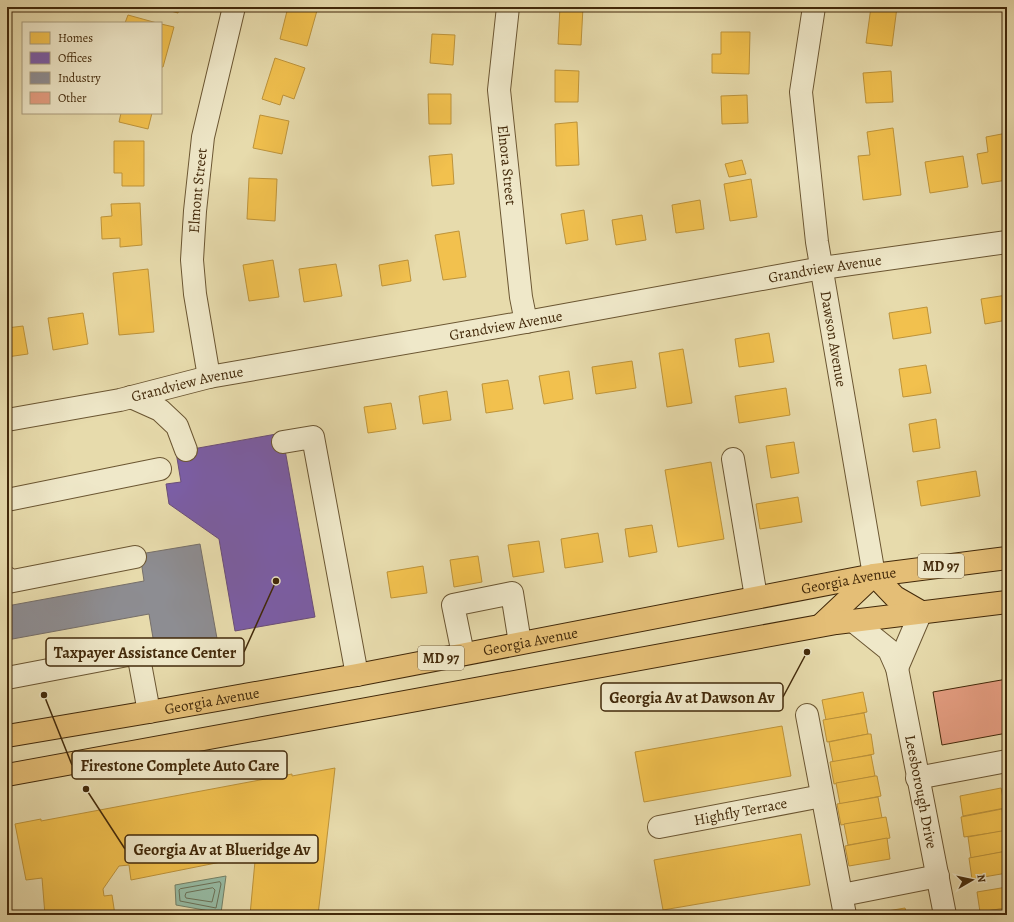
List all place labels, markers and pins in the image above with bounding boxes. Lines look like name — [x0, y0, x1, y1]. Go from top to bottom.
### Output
callout: Taxpayer Assistance Center — [46, 638, 244, 666]
callout: Georgia Av at Dawson Av — [601, 683, 783, 711]
callout: Firestone Complete Auto Care — [72, 751, 287, 779]
callout: Georgia Av at Blueridge Av — [125, 835, 318, 863]

